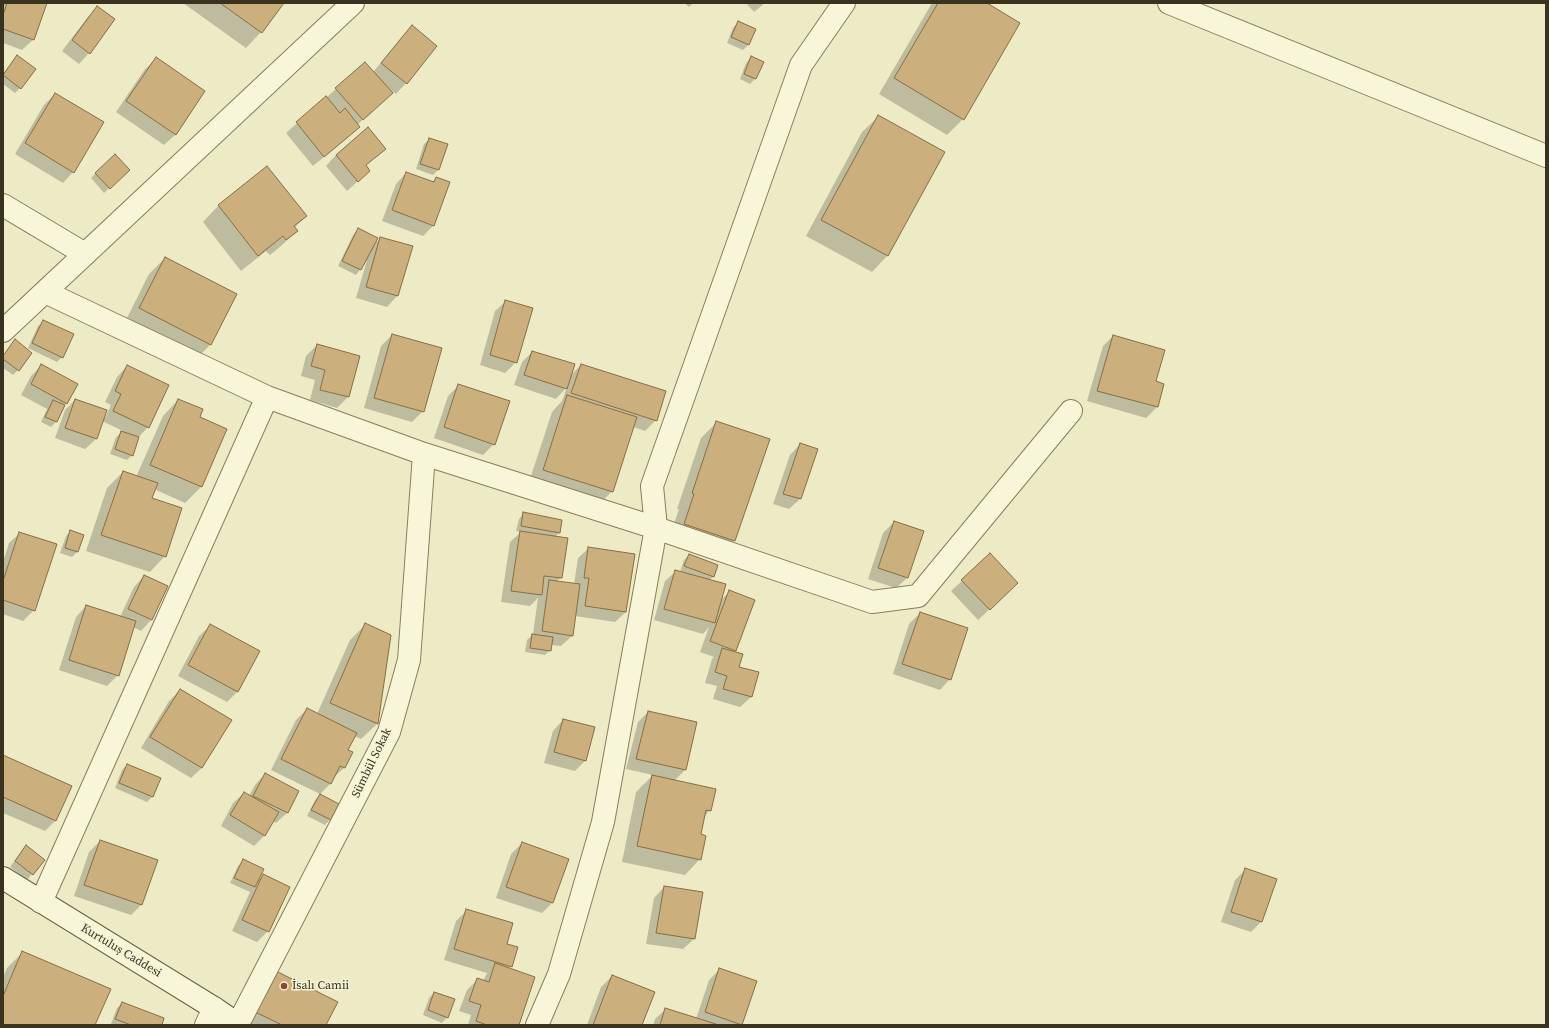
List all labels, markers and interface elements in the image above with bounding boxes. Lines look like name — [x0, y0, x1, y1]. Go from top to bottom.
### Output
street label: Sümbül Sokak — [349, 726, 395, 800]
street label: Kurtuluş Caddesi — [78, 921, 164, 981]
place label: İsalı Camii — [292, 979, 349, 993]
marker: İsalı Camii — [279, 981, 289, 991]

